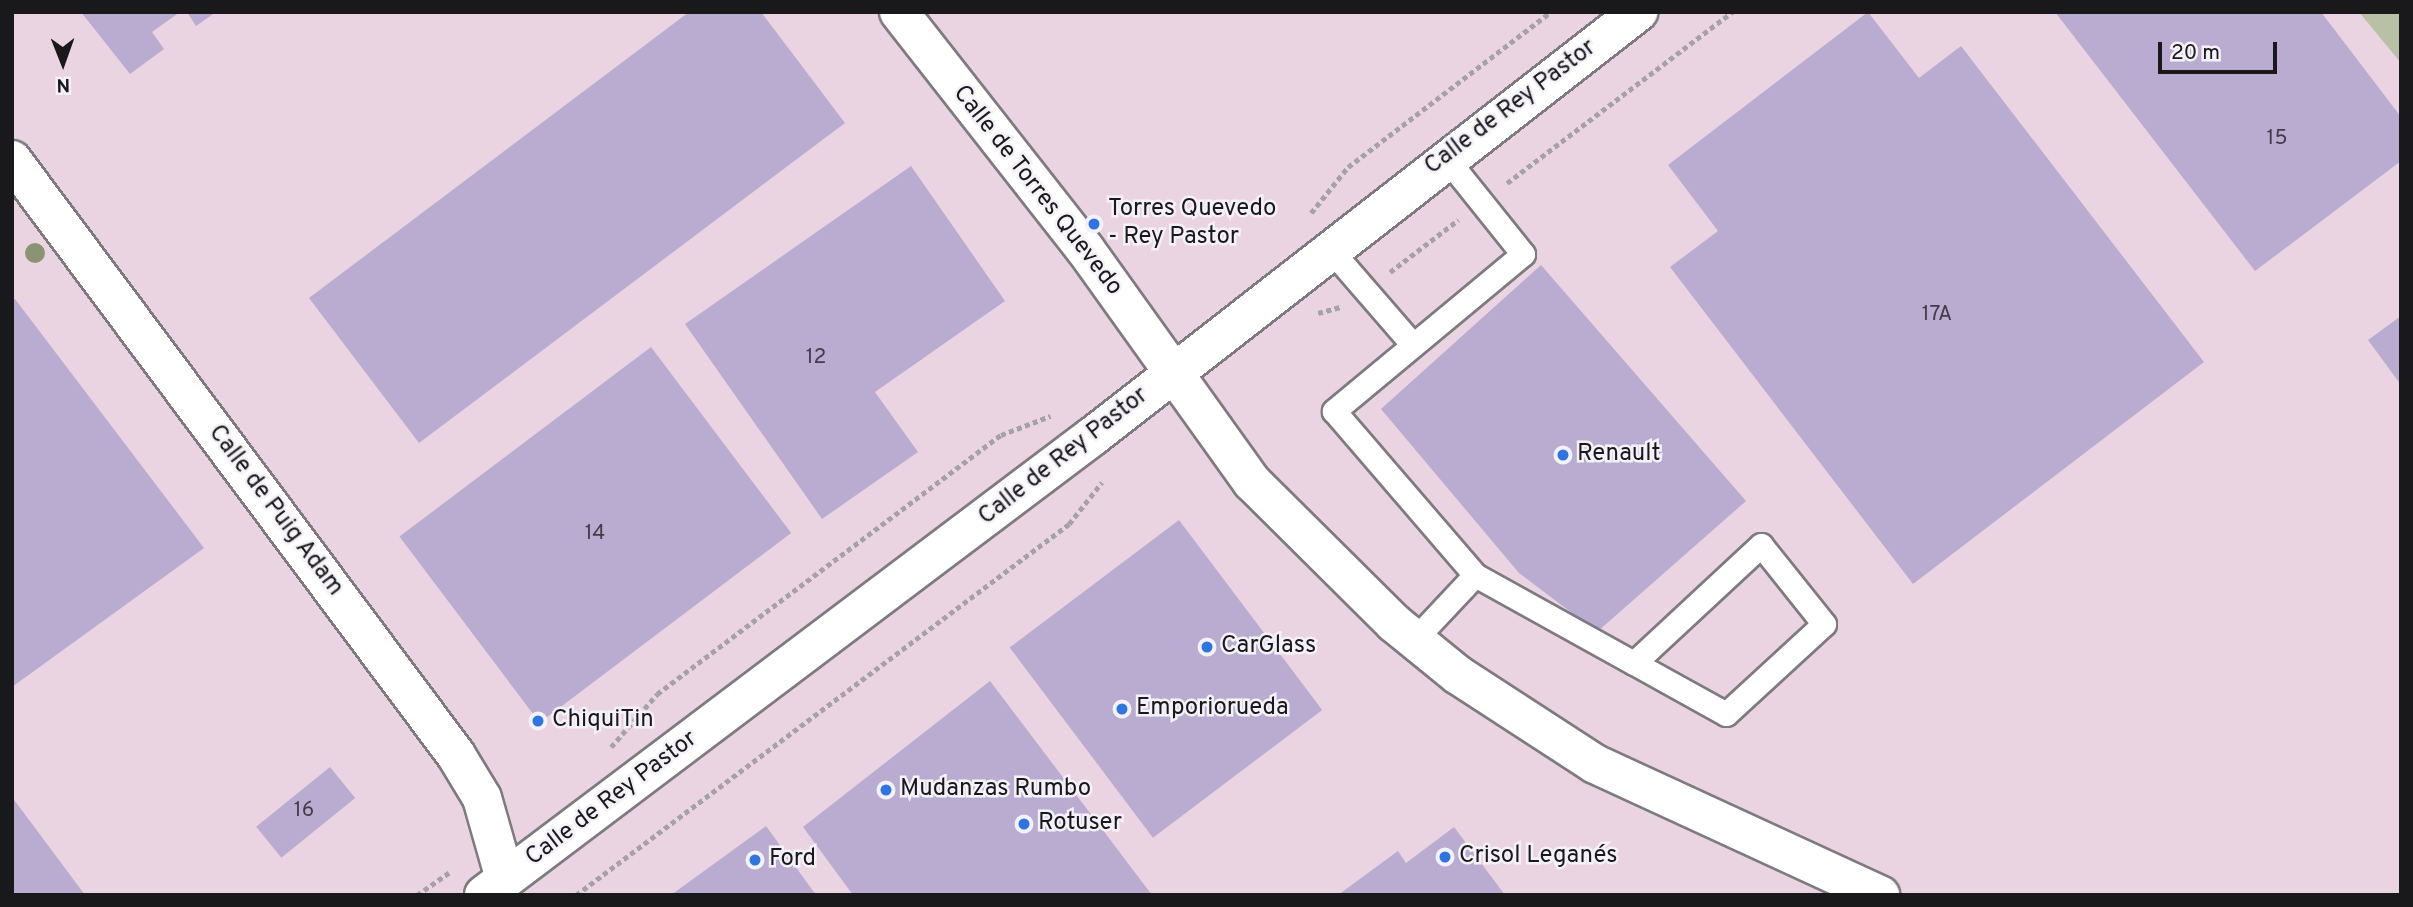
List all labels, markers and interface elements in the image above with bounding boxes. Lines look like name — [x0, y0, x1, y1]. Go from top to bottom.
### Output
north arrow — [28, 28, 98, 98]
scale bar — [2161, 28, 2280, 72]
street label: Calle de Rey Pastor — [1420, 34, 1602, 182]
text: 20 m — [2171, 40, 2220, 67]
text: N — [56, 72, 70, 96]
street label: Calle de Torres Quevedo — [946, 80, 1128, 302]
house number: 15 — [2267, 126, 2287, 152]
place label: Torres Quevedo - Rey Pastor — [1108, 196, 1276, 252]
marker: Torres Quevedo - Rey Pastor — [1086, 216, 1102, 232]
house number: 17A — [1922, 302, 1952, 328]
house number: 12 — [806, 345, 826, 371]
street label: Calle de Rey Pastor — [974, 382, 1154, 532]
street label: Calle de Puig Adam — [201, 419, 349, 603]
place label: Renault — [1577, 441, 1661, 469]
marker: Renault — [1555, 447, 1571, 463]
house number: 14 — [585, 521, 605, 547]
place label: CarGlass — [1221, 633, 1316, 661]
marker: CarGlass — [1199, 639, 1215, 655]
place label: Emporiorueda — [1136, 695, 1289, 723]
marker: Emporiorueda — [1114, 701, 1130, 717]
place label: ChiquiTin — [552, 707, 654, 735]
marker: ChiquiTin — [530, 713, 546, 729]
street label: Calle de Rey Pastor — [521, 725, 703, 873]
place label: Mudanzas Rumbo — [900, 776, 1091, 804]
marker: Mudanzas Rumbo — [878, 782, 894, 798]
house number: 16 — [294, 798, 314, 824]
place label: Rotuser — [1038, 810, 1122, 838]
marker: Rotuser — [1016, 816, 1032, 832]
place label: Crisol Leganés — [1459, 843, 1618, 871]
place label: Ford — [769, 846, 816, 874]
marker: Crisol Leganés — [1437, 849, 1453, 865]
marker: Ford — [747, 852, 763, 868]

